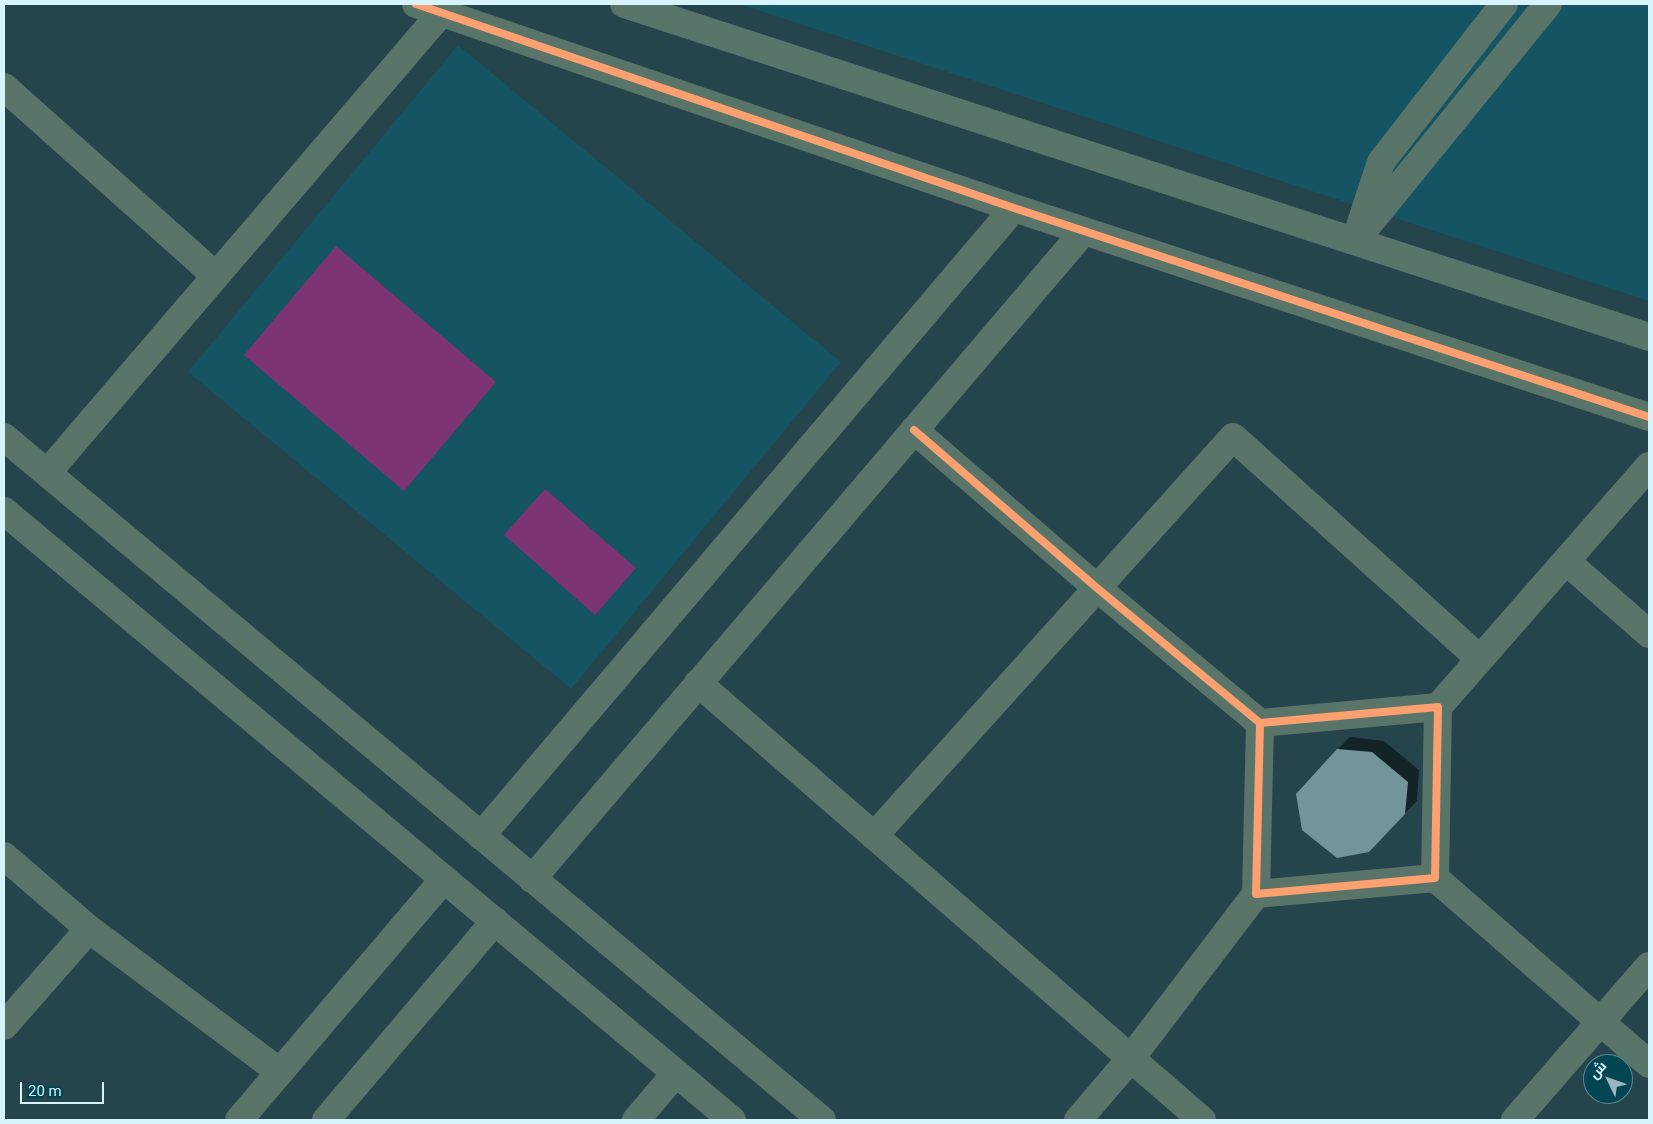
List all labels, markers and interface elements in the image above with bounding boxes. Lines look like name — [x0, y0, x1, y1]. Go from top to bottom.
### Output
north arrow — [1583, 1054, 1633, 1104]
text: ش — [1586, 1058, 1610, 1082]
scale bar — [22, 1072, 106, 1104]
text: 20 m — [28, 1082, 62, 1100]

